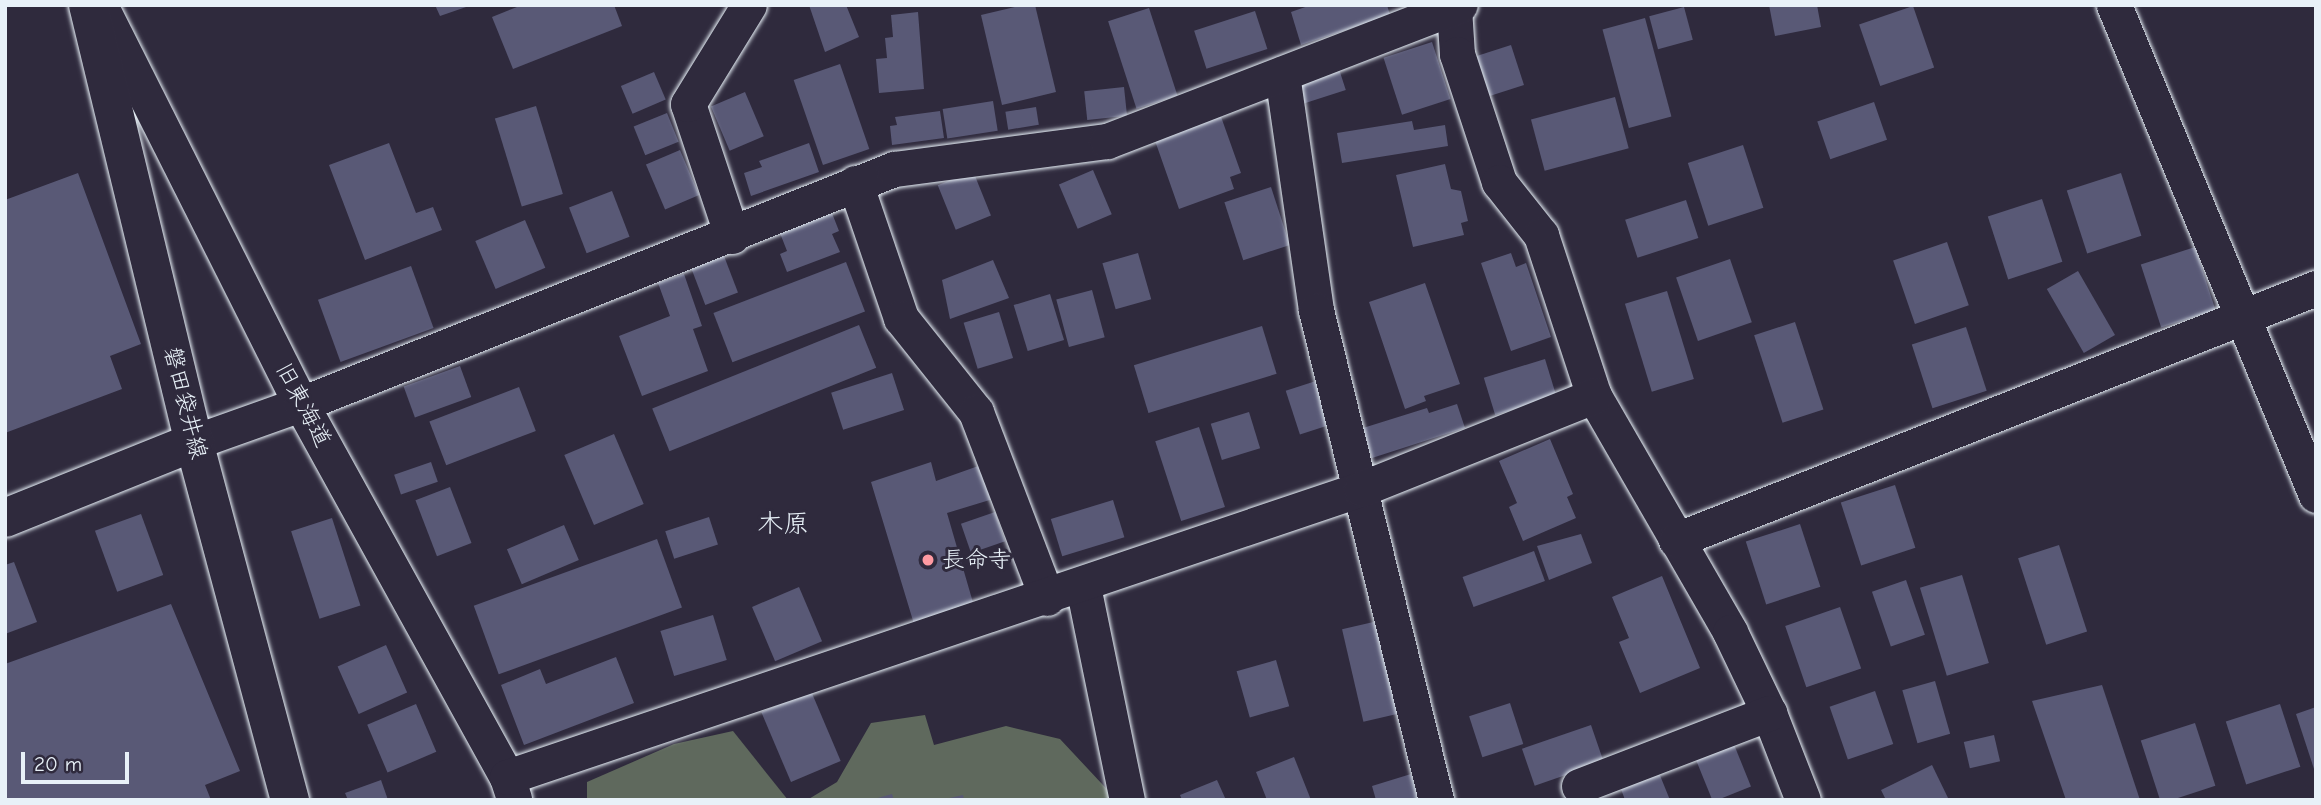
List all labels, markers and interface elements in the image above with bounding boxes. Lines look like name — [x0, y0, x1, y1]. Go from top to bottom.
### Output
street label: 磐田袋井線 — [158, 344, 212, 462]
street label: 旧東海道 — [269, 358, 337, 452]
district label: 木原 — [757, 509, 809, 541]
place label: 長命寺 — [942, 546, 1011, 574]
marker: 長命寺 — [920, 552, 936, 568]
scale bar — [24, 738, 133, 782]
text: 20 m — [34, 752, 82, 776]

